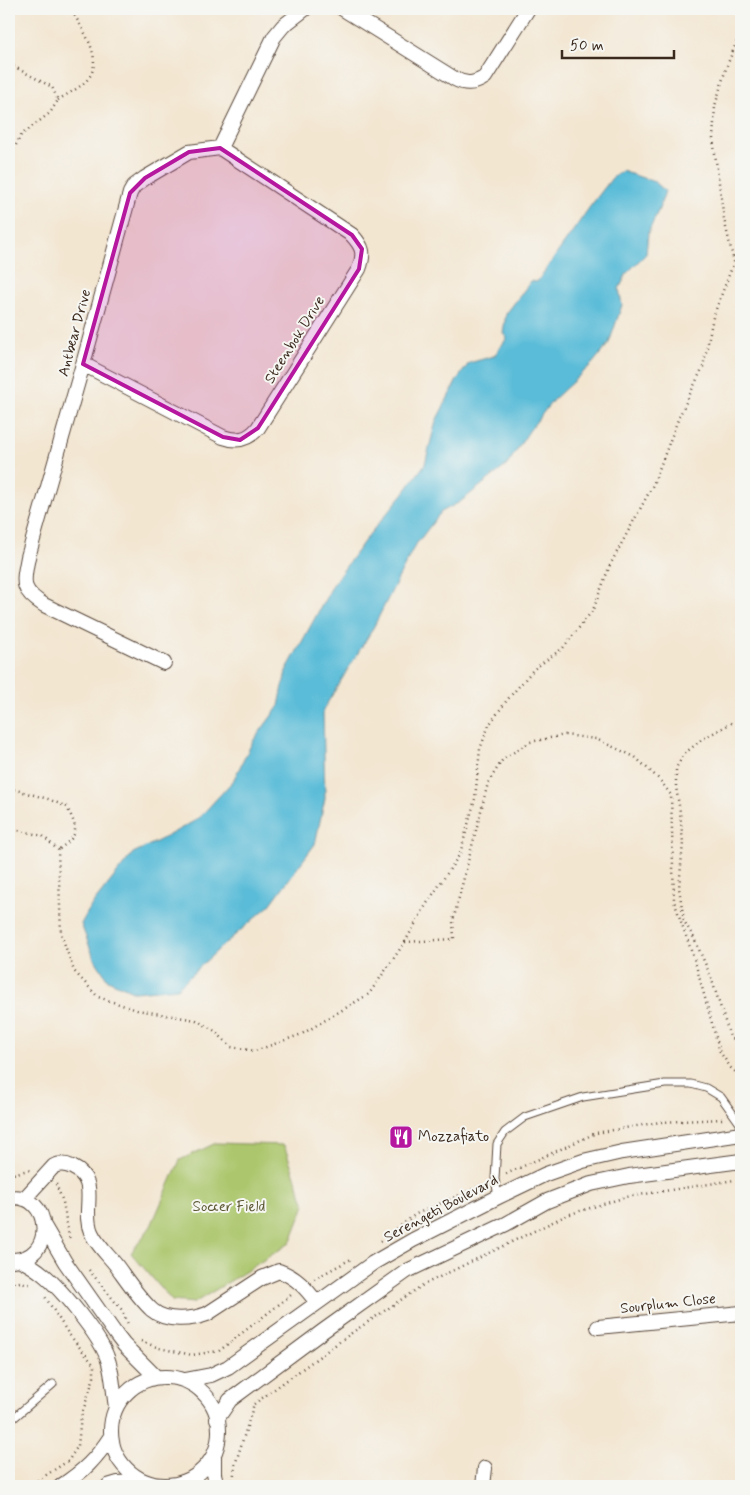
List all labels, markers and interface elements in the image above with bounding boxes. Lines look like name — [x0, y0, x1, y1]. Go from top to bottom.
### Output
scale bar — [562, 28, 675, 60]
text: 50 m — [570, 36, 604, 56]
street label: Antbear Drive — [54, 287, 96, 379]
street label: Steenbok Drive — [260, 292, 330, 388]
restaurant icon: Mozzafiato — [388, 1124, 414, 1150]
place label: Mozzafiato — [418, 1127, 489, 1147]
street label: Serengeti Boulevard — [380, 1170, 502, 1248]
park label: Soccer Field — [193, 1197, 266, 1217]
street label: Sourplum Close — [619, 1289, 717, 1319]

